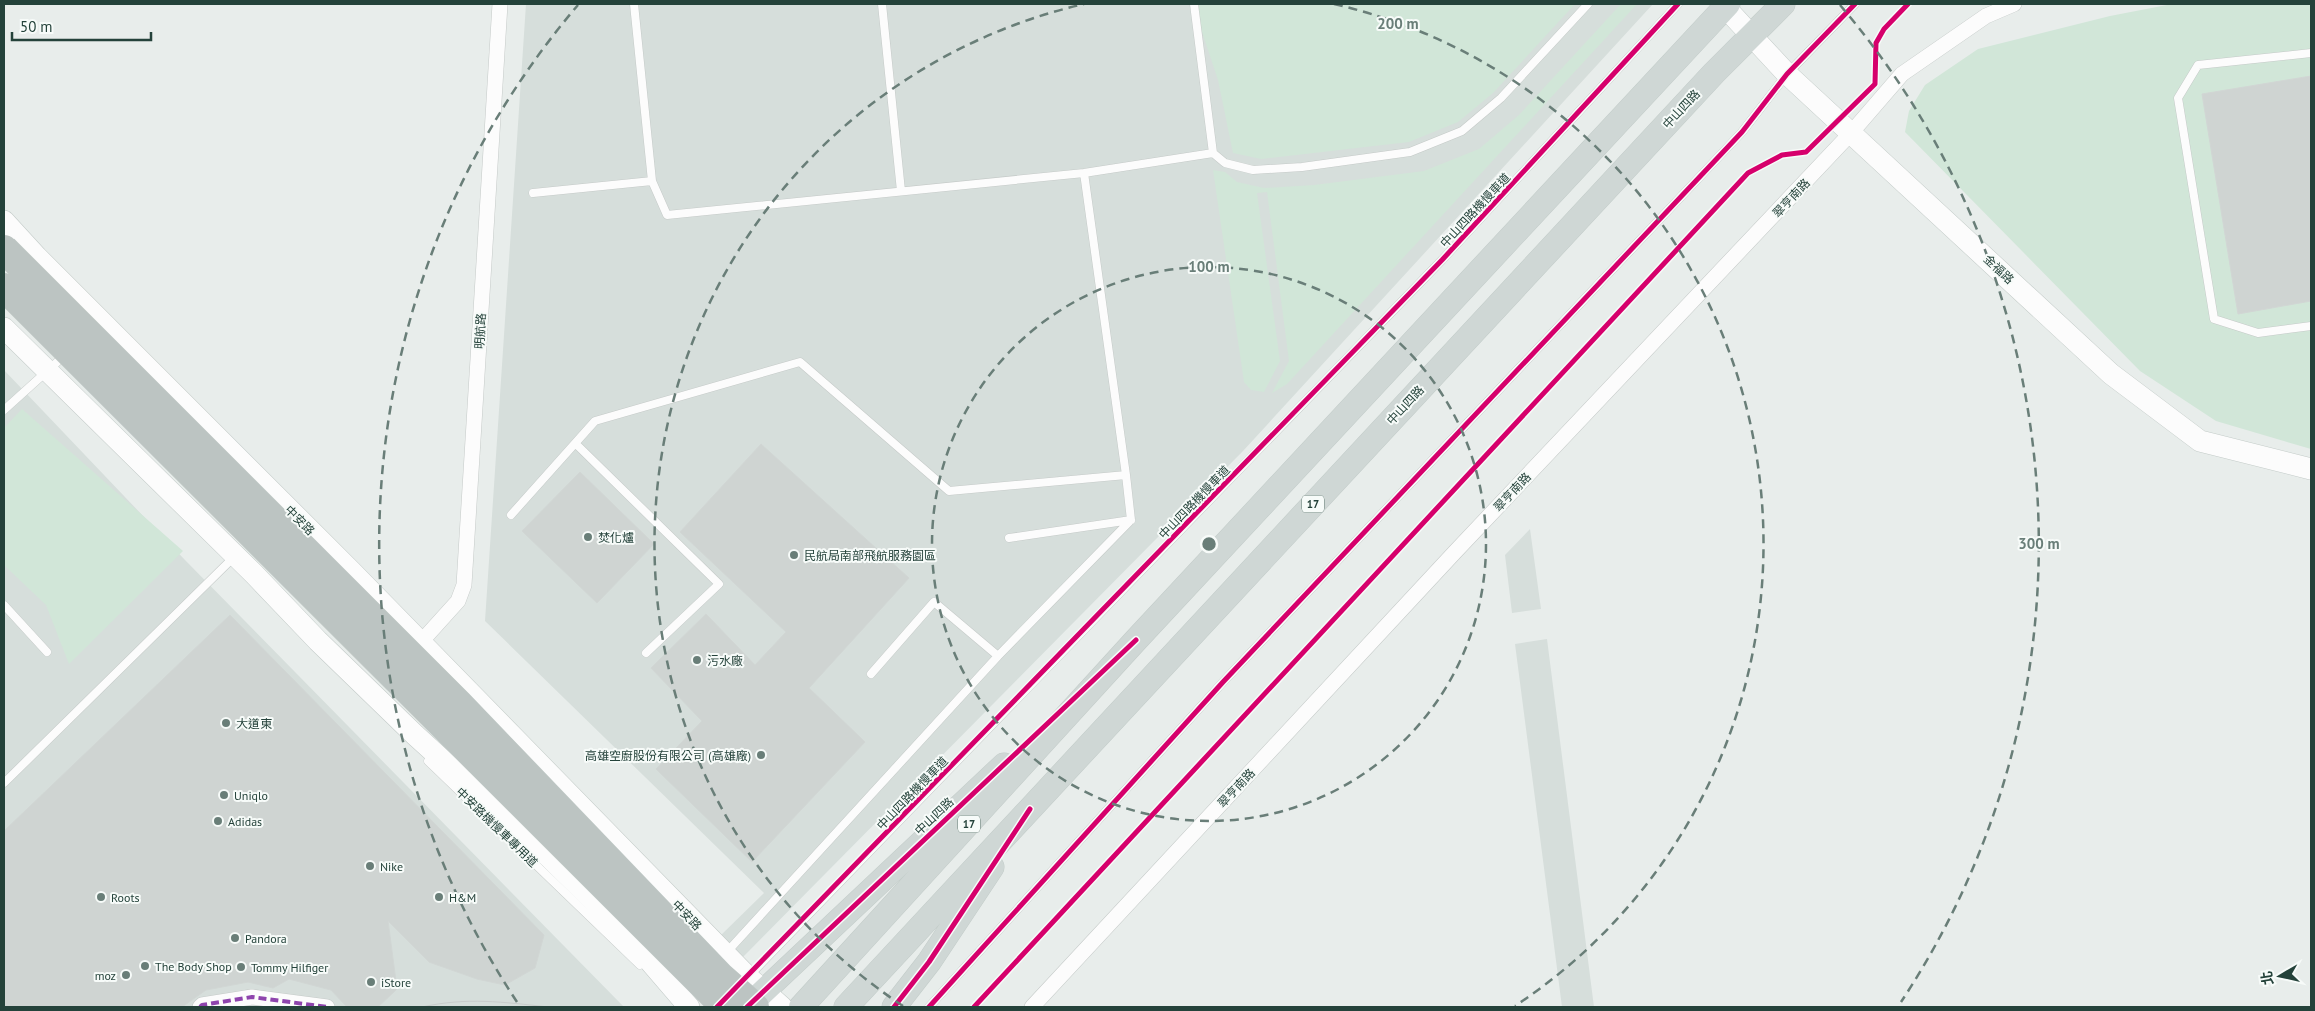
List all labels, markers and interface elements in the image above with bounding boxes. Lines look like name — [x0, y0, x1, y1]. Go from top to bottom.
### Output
scale bar — [12, 10, 151, 42]
text: 200 m — [1377, 14, 1419, 33]
text: 50 m — [20, 17, 53, 36]
street label: 中山四路 — [1659, 86, 1703, 132]
street label: 中山四路機慢車道 — [1437, 170, 1513, 250]
street label: 翠亨南路 — [1769, 175, 1813, 221]
street label: 金福路 — [1981, 251, 2017, 287]
text: 100 m — [1188, 257, 1230, 276]
street label: 明航路 — [472, 313, 488, 349]
street label: 中山四路 — [1383, 382, 1427, 428]
street label: 中山四路機慢車道 — [1155, 462, 1233, 542]
street label: 翠亨南路 — [1490, 469, 1534, 515]
road number: 17 — [1302, 496, 1324, 512]
street label: 中安路 — [282, 502, 318, 538]
place label: 焚化爐 — [598, 530, 634, 545]
marker: 焚化爐 — [582, 531, 594, 543]
text: 300 m — [2018, 534, 2060, 553]
centre of rings — [1200, 535, 1218, 553]
place label: 民航局南部飛航服務園區 — [804, 548, 936, 563]
marker: 民航局南部飛航服務園區 — [788, 549, 800, 561]
place label: 污水廠 — [707, 653, 743, 668]
marker: 污水廠 — [691, 654, 703, 666]
place label: 大道東 — [236, 716, 272, 731]
marker: 大道東 — [220, 717, 232, 729]
place label: 高雄空廚股份有限公司 (高雄廠) — [585, 748, 751, 763]
marker: 高雄空廚股份有限公司 (高雄廠) — [755, 749, 767, 761]
street label: 中山四路機慢車道 — [873, 753, 951, 833]
street label: 翠亨南路 — [1214, 765, 1258, 811]
street label: 中安路機慢車專用道 — [453, 784, 541, 870]
place label: Uniqlo — [234, 788, 268, 803]
marker: Uniqlo — [218, 789, 230, 801]
street label: 中山四路 — [912, 794, 956, 838]
place label: Adidas — [228, 814, 262, 829]
marker: Adidas — [212, 815, 224, 827]
road number: 17 — [958, 816, 980, 832]
place label: Nike — [380, 859, 403, 874]
marker: Nike — [364, 860, 376, 872]
place label: Roots — [111, 890, 140, 905]
place label: H&M — [449, 890, 476, 905]
marker: Roots — [95, 891, 107, 903]
marker: H&M — [433, 891, 445, 903]
street label: 中安路 — [669, 897, 705, 933]
place label: Pandora — [245, 931, 287, 946]
marker: Pandora — [229, 932, 241, 944]
north arrow — [2255, 951, 2305, 1001]
place label: The Body Shop — [155, 959, 232, 974]
marker: The Body Shop — [139, 960, 151, 972]
place label: Tommy Hilfiger — [251, 960, 328, 975]
marker: Tommy Hilfiger — [235, 961, 247, 973]
place label: moz — [95, 968, 116, 983]
marker: moz — [120, 969, 132, 981]
text: 北 — [2257, 970, 2277, 986]
place label: iStore — [381, 975, 411, 990]
marker: iStore — [365, 976, 377, 988]

